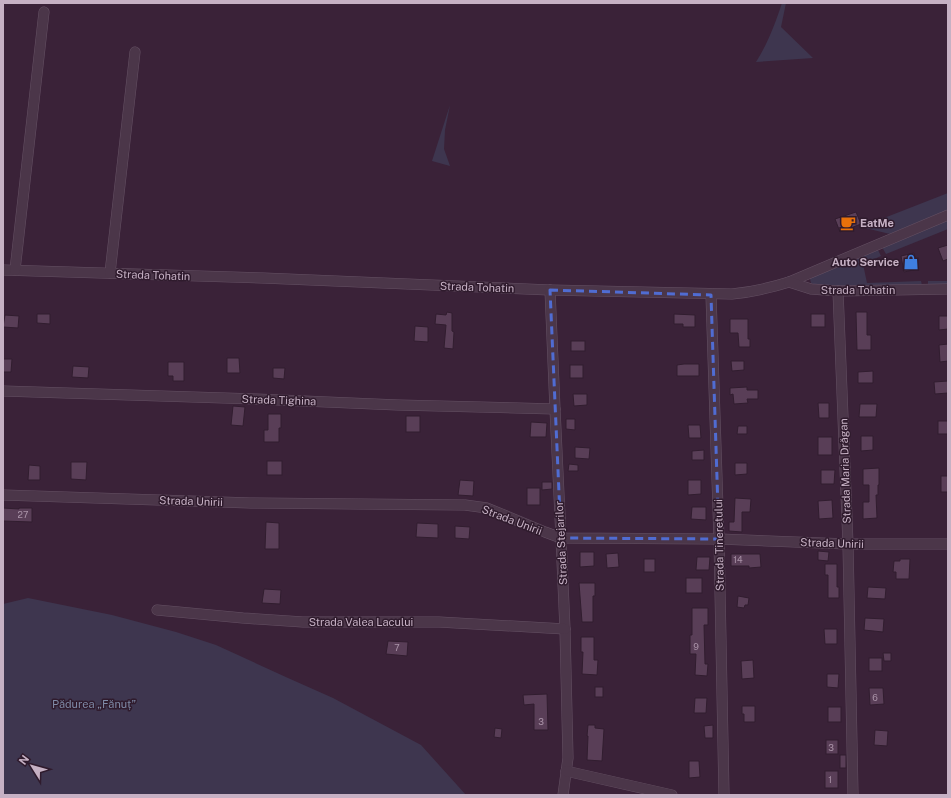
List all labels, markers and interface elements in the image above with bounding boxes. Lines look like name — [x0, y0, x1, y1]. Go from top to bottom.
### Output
cafe icon: EatMe — [839, 214, 857, 232]
place label: EatMe — [860, 217, 894, 229]
shop icon: Auto Service — [902, 253, 920, 271]
place label: Auto Service — [832, 256, 899, 268]
street label: Strada Tohatin — [116, 268, 190, 282]
street label: Strada Tohatin — [440, 280, 514, 294]
street label: Strada Tohatin — [821, 284, 895, 296]
street label: Strada Tighina — [242, 393, 316, 407]
street label: Strada Maria Drăgan — [837, 418, 853, 524]
street label: Strada Unirii — [159, 494, 223, 508]
street label: Strada Tineretului — [712, 499, 726, 591]
street label: Strada Stejarilor — [553, 501, 569, 585]
street label: Strada Unirii — [480, 503, 544, 537]
house number: 27 — [18, 509, 28, 520]
street label: Strada Unirii — [800, 536, 864, 550]
house number: 14 — [733, 554, 743, 565]
street label: Strada Valea Lacului — [309, 616, 413, 628]
house number: 9 — [693, 641, 699, 652]
house number: 7 — [394, 642, 400, 653]
house number: 6 — [872, 692, 878, 703]
park label: Pădurea „Fănuț” — [52, 698, 136, 710]
house number: 3 — [538, 716, 544, 727]
house number: 3 — [828, 742, 834, 753]
north arrow — [12, 746, 52, 786]
text: N — [17, 753, 31, 767]
house number: 1 — [828, 774, 832, 785]

